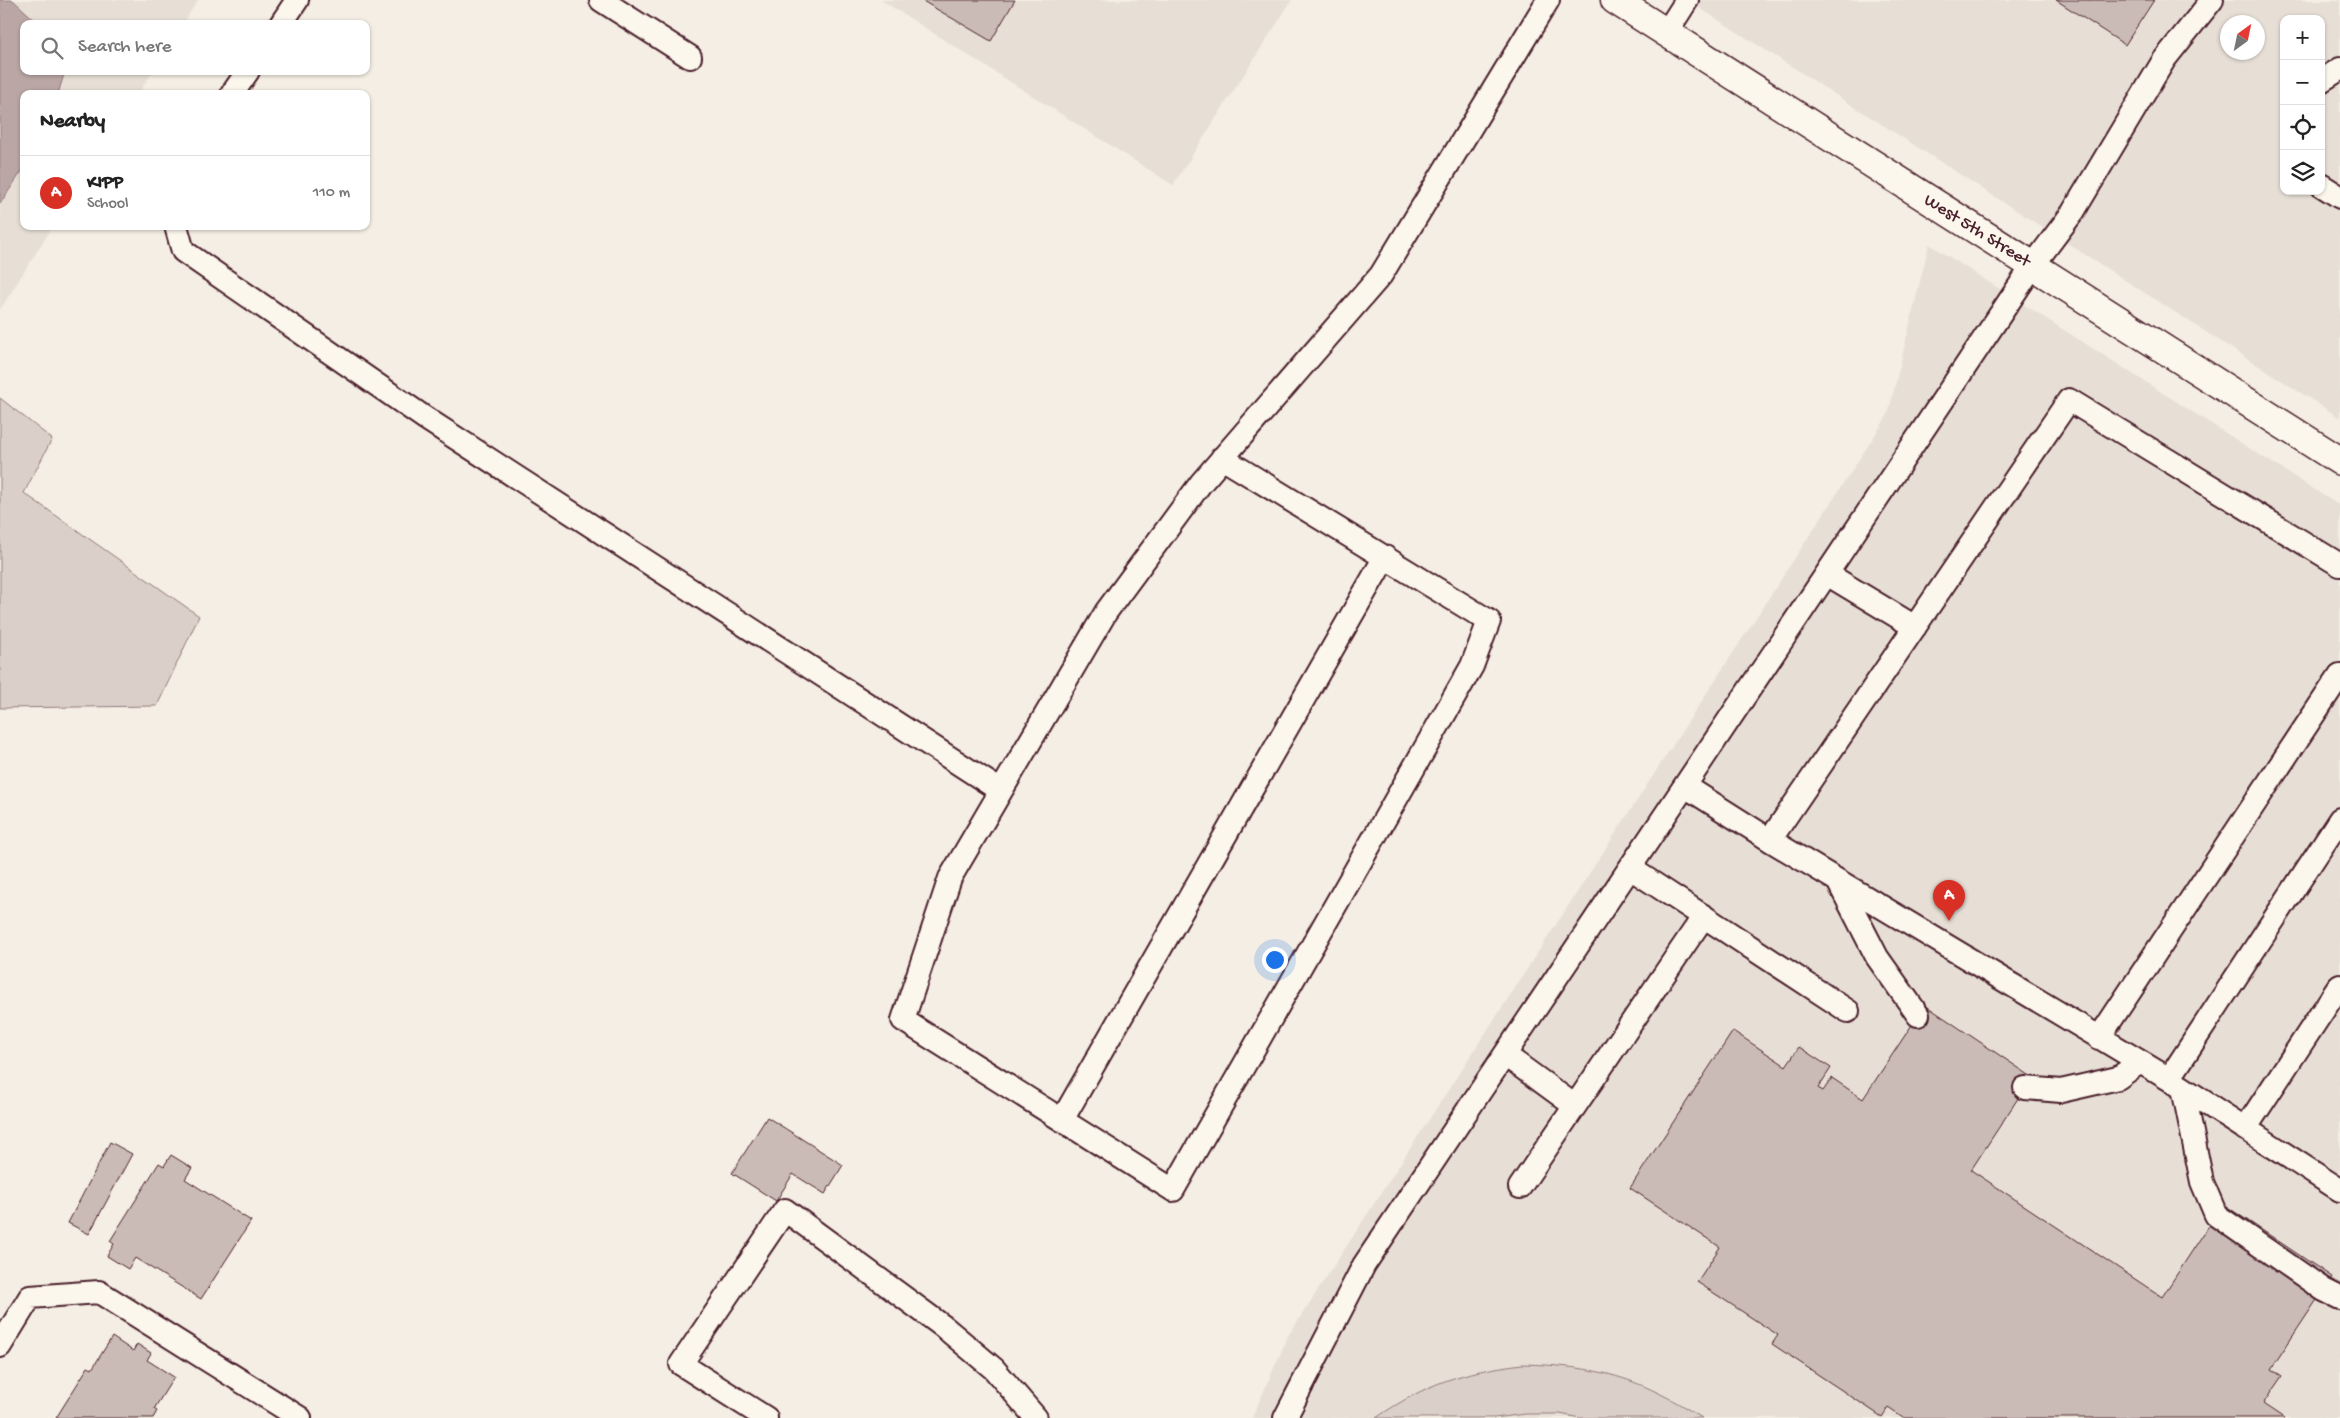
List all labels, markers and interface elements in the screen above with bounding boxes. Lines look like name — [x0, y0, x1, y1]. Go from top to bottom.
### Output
north arrow — [2220, 15, 2265, 60]
map controls — [2280, 15, 2325, 195]
button: + — [2280, 15, 2325, 60]
search box — [20, 20, 370, 75]
icon: search — [38, 34, 66, 62]
text: Search here — [78, 36, 172, 59]
button: − — [2280, 60, 2325, 105]
button: locate — [2280, 105, 2325, 150]
text: Nearby — [40, 110, 105, 135]
button: layers — [2280, 150, 2325, 195]
text: KIPP — [87, 172, 123, 195]
text: A — [51, 184, 61, 203]
text: 110 m — [313, 184, 350, 203]
street label: West 5th Street — [1920, 190, 2035, 273]
text: School — [87, 195, 129, 214]
pin: A — [1933, 880, 1965, 921]
your location — [1262, 947, 1288, 973]

